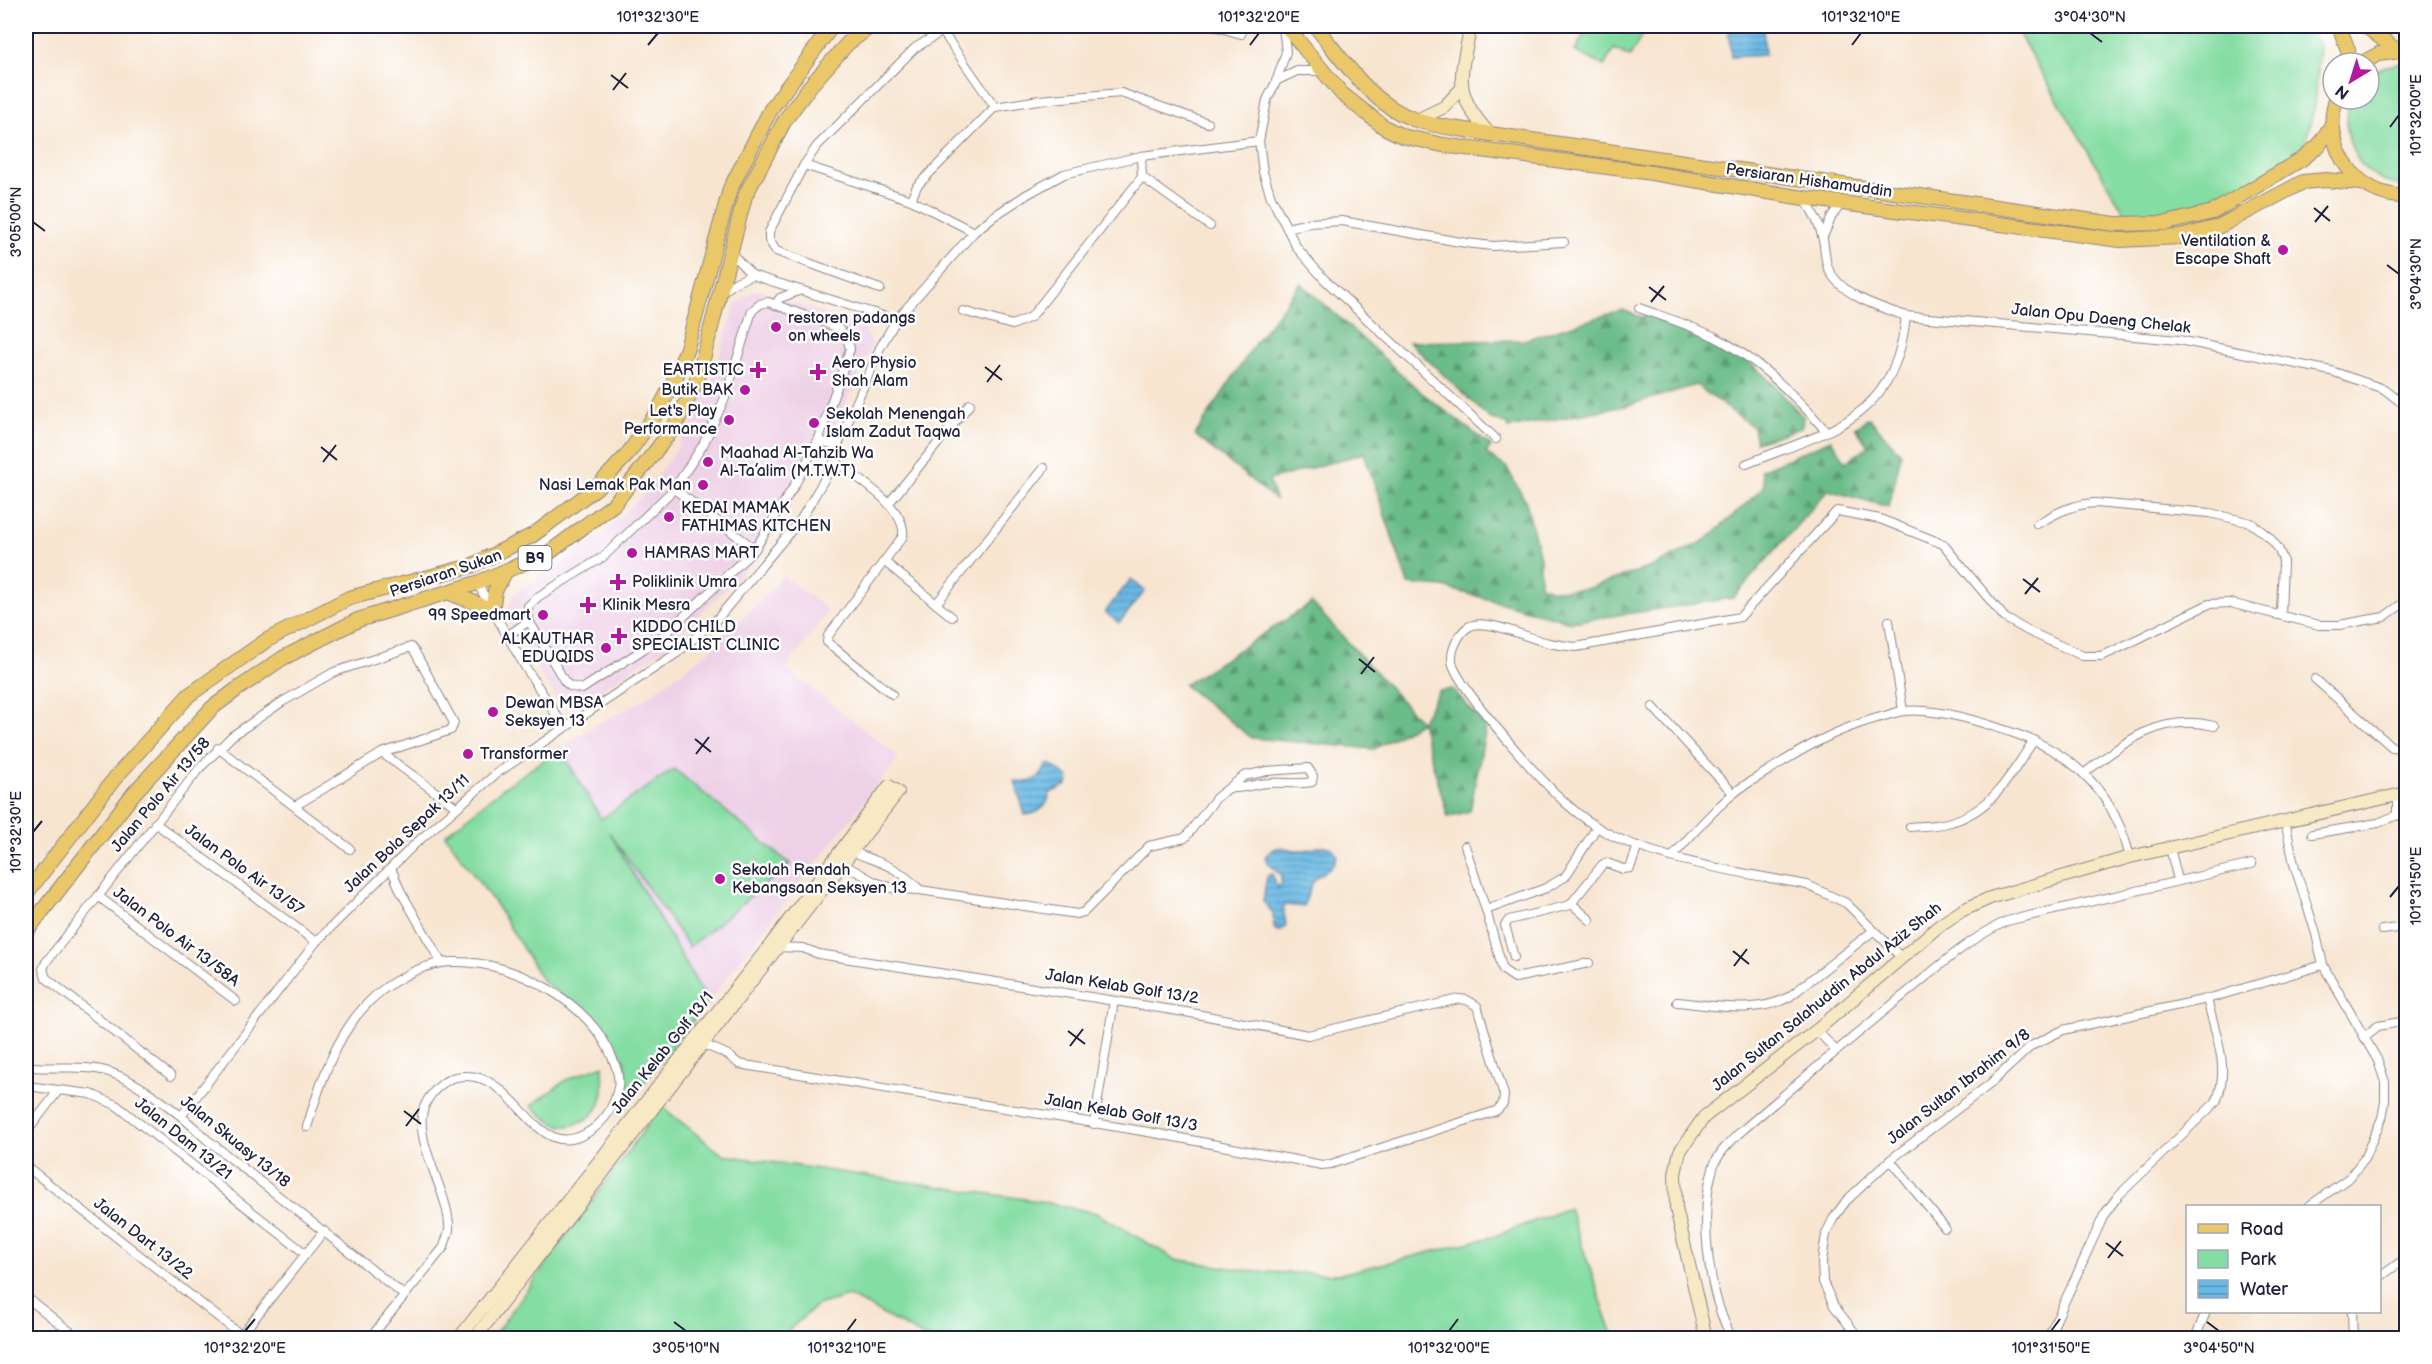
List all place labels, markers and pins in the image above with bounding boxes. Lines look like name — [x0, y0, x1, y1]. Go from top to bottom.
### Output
place label: Ventilation & Escape Shaft — [2175, 232, 2271, 269]
marker: Ventilation & Escape Shaft — [2276, 243, 2290, 257]
place label: restoren padangs on wheels — [788, 309, 915, 346]
marker: restoren padangs on wheels — [769, 320, 783, 334]
place label: Aero Physio Shah Alam — [832, 354, 917, 391]
place label: EARTISTIC — [662, 361, 744, 380]
marker: EARTISTIC — [749, 361, 767, 379]
marker: Aero Physio Shah Alam — [809, 363, 827, 381]
place label: Butik BAK — [661, 381, 734, 400]
marker: Butik BAK — [738, 383, 752, 397]
place label: Let's Play Performance — [624, 402, 718, 439]
place label: Sekolah Menengah Islam Zadut Taqwa — [826, 405, 966, 442]
marker: Let's Play Performance — [722, 413, 736, 427]
marker: Sekolah Menengah Islam Zadut Taqwa — [807, 416, 821, 430]
place label: Maahad Al-Tahzib Wa Al-Ta’alim (M.T.W.T) — [720, 444, 874, 481]
marker: Maahad Al-Tahzib Wa Al-Ta’alim (M.T.W.T) — [701, 455, 715, 469]
place label: Nasi Lemak Pak Man — [539, 476, 691, 495]
marker: Nasi Lemak Pak Man — [696, 478, 710, 492]
place label: KEDAI MAMAK FATHIMAS KITCHEN — [681, 499, 831, 536]
marker: KEDAI MAMAK FATHIMAS KITCHEN — [662, 510, 676, 524]
place label: HAMRAS MART — [644, 544, 759, 563]
marker: HAMRAS MART — [625, 546, 639, 560]
marker: Poliklinik Umra — [609, 573, 627, 591]
place label: Poliklinik Umra — [632, 573, 737, 592]
marker: Klinik Mesra — [579, 596, 597, 614]
place label: Klinik Mesra — [602, 596, 690, 615]
place label: 99 Speedmart — [428, 606, 531, 625]
marker: 99 Speedmart — [536, 608, 550, 622]
place label: KIDDO CHILD SPECIALIST CLINIC — [632, 618, 780, 655]
marker: KIDDO CHILD SPECIALIST CLINIC — [610, 627, 628, 645]
place label: ALKAUTHAR EDUQIDS — [501, 630, 594, 667]
marker: ALKAUTHAR EDUQIDS — [599, 641, 613, 655]
place label: Dewan MBSA Seksyen 13 — [505, 694, 603, 731]
marker: Dewan MBSA Seksyen 13 — [486, 705, 500, 719]
place label: Transformer — [480, 745, 568, 764]
marker: Transformer — [461, 747, 475, 761]
place label: Sekolah Rendah Kebangsaan Seksyen 13 — [732, 861, 907, 898]
marker: Sekolah Rendah Kebangsaan Seksyen 13 — [713, 872, 727, 886]

